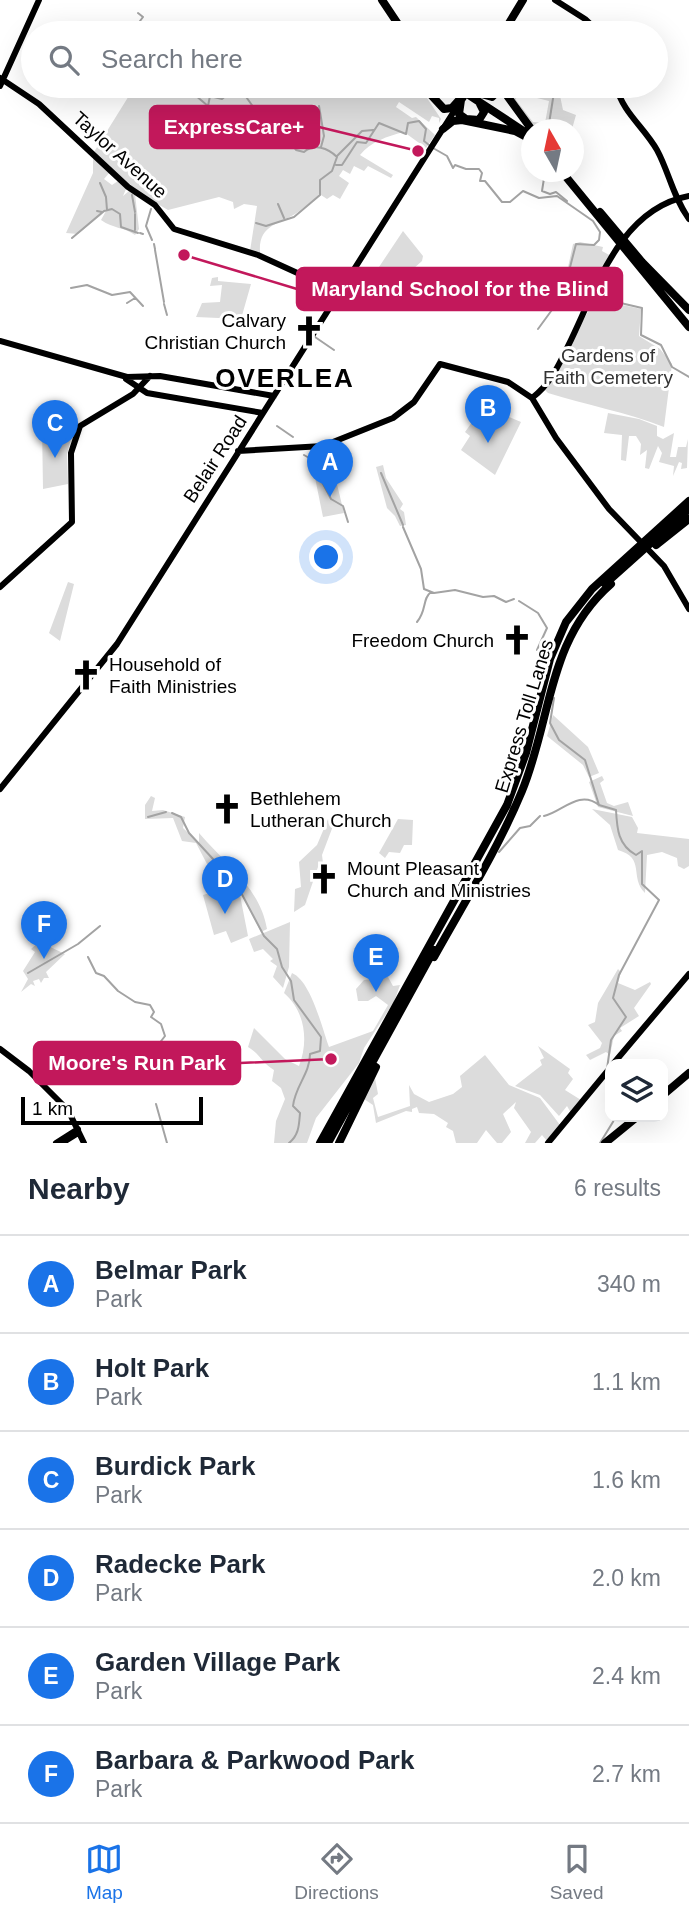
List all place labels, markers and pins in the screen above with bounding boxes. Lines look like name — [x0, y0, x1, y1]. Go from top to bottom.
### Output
callout: ExpressCare+ — [150, 106, 319, 148]
callout: Maryland School for the Blind — [297, 268, 622, 310]
place label: Calvary Christian Church — [145, 310, 286, 353]
church icon: Calvary Christian Church — [292, 314, 326, 348]
pin: B — [465, 385, 511, 443]
pin: C — [32, 400, 78, 458]
pin: A — [307, 439, 353, 497]
church icon: Freedom Church — [500, 623, 534, 657]
place label: Freedom Church — [351, 630, 494, 651]
place label: Household of Faith Ministries — [109, 654, 237, 697]
church icon: Household of Faith Ministries — [69, 658, 103, 692]
place label: Bethlehem Lutheran Church — [250, 788, 392, 831]
church icon: Bethlehem Lutheran Church — [210, 792, 244, 826]
pin: D — [202, 856, 248, 914]
place label: Mount Pleasant Church and Ministries — [347, 858, 531, 901]
church icon: Mount Pleasant Church and Ministries — [307, 862, 341, 896]
pin: F — [21, 901, 67, 959]
pin: E — [353, 934, 399, 992]
callout: Moore's Run Park — [34, 1042, 240, 1084]

